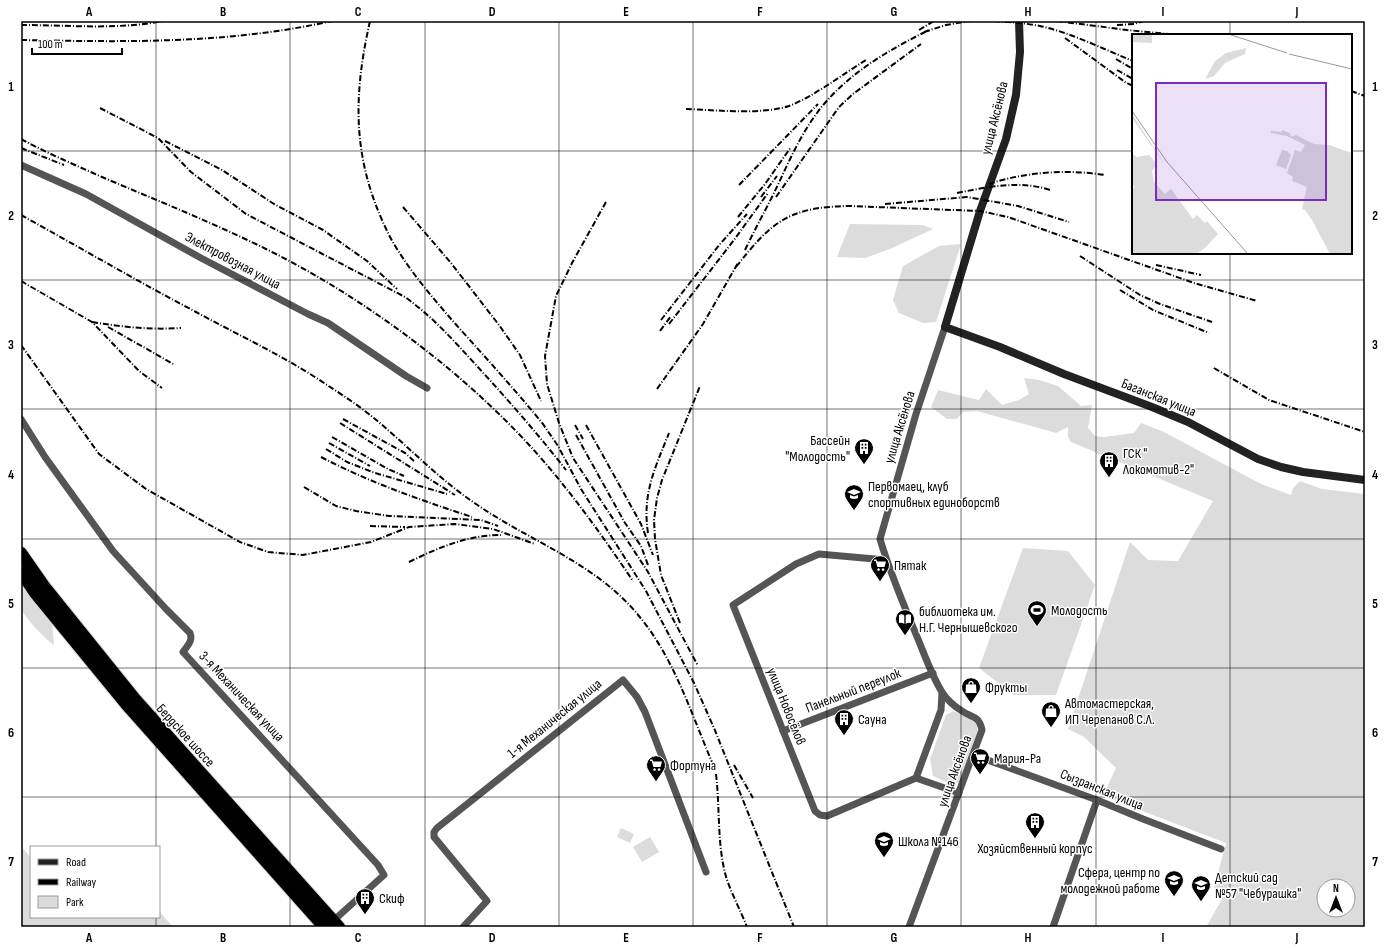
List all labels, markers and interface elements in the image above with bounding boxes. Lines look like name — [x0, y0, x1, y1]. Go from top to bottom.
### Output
text: A — [85, 4, 93, 20]
text: B — [220, 4, 226, 20]
text: C — [355, 4, 362, 20]
text: D — [489, 4, 496, 20]
text: E — [623, 4, 629, 20]
text: F — [757, 4, 763, 20]
text: G — [891, 4, 898, 20]
text: H — [1025, 4, 1032, 20]
text: I — [1162, 4, 1165, 20]
text: J — [1295, 4, 1299, 20]
scale bar — [32, 30, 122, 56]
inset map — [1132, 34, 1352, 254]
text: 100 m — [38, 37, 63, 52]
text: 1 — [8, 79, 14, 95]
text: 1 — [1372, 79, 1378, 95]
street label: улица Аксёнова — [977, 80, 1012, 157]
text: 2 — [8, 208, 14, 224]
text: 2 — [1372, 208, 1378, 224]
street label: Электровозная улица — [182, 228, 284, 293]
text: 3 — [8, 337, 14, 353]
text: 3 — [1372, 337, 1378, 353]
street label: Баганская улица — [1119, 375, 1199, 420]
street label: улица Аксёнова — [880, 389, 919, 465]
place label: Бассейн "Молодость" — [785, 432, 850, 465]
building icon: Бассейн "Молодость" — [853, 437, 875, 465]
place label: ГСК " Локомотив-2" — [1122, 445, 1194, 478]
building icon: ГСК " Локомотив-2" — [1098, 450, 1120, 478]
text: 4 — [8, 467, 14, 483]
text: 4 — [1372, 467, 1378, 483]
place label: Первомаец, клуб спортивных единоборств — [868, 478, 1000, 511]
school or university icon: Первомаец, клуб спортивных единоборств — [843, 483, 865, 511]
supermarket icon: Пятак — [869, 554, 891, 582]
place label: Пятак — [894, 557, 927, 574]
text: 5 — [8, 596, 14, 612]
text: 5 — [1372, 596, 1378, 612]
sports icon: Молодость — [1026, 599, 1048, 627]
place label: Молодость — [1051, 602, 1108, 619]
place label: библиотека им. Н.Г. Чернышевского — [919, 603, 1018, 636]
library icon: библиотека им. Н.Г. Чернышевского — [894, 608, 916, 636]
street label: 3-я Механическая улица — [195, 648, 288, 745]
street label: Панельный переулок — [803, 664, 904, 716]
street label: улица Новосёлов — [763, 665, 810, 747]
street label: 1-я Механическая улица — [504, 675, 605, 762]
shop icon: Фрукты — [960, 676, 982, 704]
place label: Фрукты — [985, 679, 1027, 696]
place label: Автомастерская, ИП Черепанов С.Л. — [1064, 695, 1155, 728]
street label: Бердское шоссе — [153, 700, 218, 770]
shop icon: Автомастерская, ИП Черепанов С.Л. — [1040, 700, 1062, 728]
building icon: Сауна — [833, 708, 855, 736]
place label: Сауна — [858, 711, 887, 728]
text: 6 — [8, 725, 14, 741]
text: 6 — [1372, 725, 1378, 741]
street label: улица Аксёнова — [934, 733, 975, 809]
supermarket icon: Мария-Ра — [969, 747, 991, 775]
place label: Мария-Ра — [994, 750, 1041, 767]
supermarket icon: Фортуна — [645, 754, 667, 782]
place label: Фортуна — [670, 757, 716, 774]
street label: Сызранская улица — [1058, 765, 1146, 814]
building icon: Хозяйственный корпус — [1024, 811, 1046, 839]
school or university icon: Школа №146 — [873, 830, 895, 858]
place label: Школа №146 — [898, 833, 959, 850]
place label: Хозяйственный корпус — [976, 840, 1093, 857]
legend — [30, 846, 160, 918]
text: 7 — [8, 854, 14, 870]
text: 7 — [1372, 854, 1378, 870]
text: Road — [66, 855, 86, 870]
place label: Сфера, центр по молодежной работе — [1060, 864, 1160, 897]
school or university icon: Сфера, центр по молодежной работе — [1163, 869, 1185, 897]
place label: Детский сад №57 "Чебурашка" — [1215, 869, 1301, 902]
school or university icon: Детский сад №57 "Чебурашка" — [1190, 874, 1212, 902]
text: Railway — [66, 875, 97, 890]
north arrow — [1316, 878, 1356, 918]
text: N — [1333, 882, 1339, 895]
building icon: Скиф — [354, 887, 376, 915]
place label: Скиф — [379, 890, 405, 907]
text: Park — [66, 895, 84, 910]
text: A — [85, 930, 93, 946]
text: B — [220, 930, 226, 946]
text: C — [355, 930, 362, 946]
text: D — [489, 930, 496, 946]
text: E — [623, 930, 629, 946]
text: F — [757, 930, 763, 946]
text: G — [891, 930, 898, 946]
text: H — [1025, 930, 1032, 946]
text: I — [1162, 930, 1165, 946]
text: J — [1295, 930, 1299, 946]

